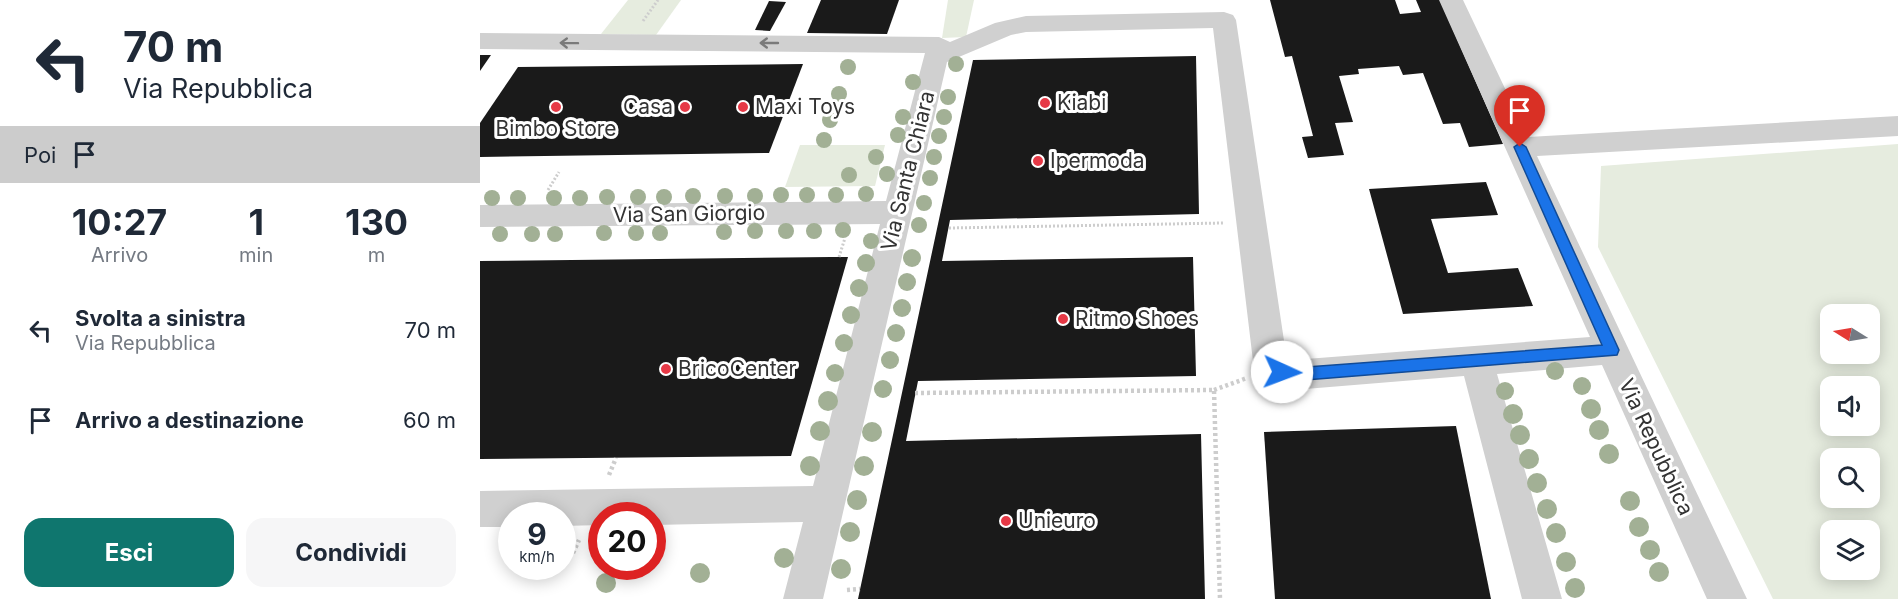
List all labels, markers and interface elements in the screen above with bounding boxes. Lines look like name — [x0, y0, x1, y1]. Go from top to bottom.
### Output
text: 70 m — [123, 21, 223, 72]
icon: left — [24, 24, 102, 102]
one-way arrow — [559, 37, 579, 48]
one-way arrow — [759, 37, 779, 49]
text: Via Repubblica — [123, 72, 313, 105]
pin — [1494, 85, 1545, 147]
street label: Via Santa Chiara — [876, 88, 939, 253]
place label: Kiabi — [1057, 90, 1106, 115]
place label: Casa — [623, 94, 673, 119]
place label: Maxi Toys — [755, 94, 855, 119]
icon: arrive — [1503, 94, 1536, 127]
marker: Kiabi — [1038, 96, 1052, 110]
marker: Bimbo Store — [549, 100, 563, 114]
marker: Casa — [678, 100, 692, 114]
marker: Maxi Toys — [736, 100, 750, 114]
place label: Bimbo Store — [495, 116, 617, 141]
icon: arrive — [68, 138, 101, 171]
text: Poi — [24, 142, 56, 168]
place label: Ipermoda — [1050, 148, 1145, 173]
marker: Ipermoda — [1031, 154, 1045, 168]
text: 10:27 — [72, 200, 167, 244]
text: 1 — [248, 200, 264, 244]
text: 130 — [345, 200, 408, 244]
street label: Via San Giorgio — [613, 200, 765, 227]
text: Arrivo — [91, 243, 148, 267]
text: min — [239, 243, 273, 267]
text: m — [368, 243, 385, 267]
north arrow — [1820, 304, 1880, 364]
map controls — [1820, 304, 1880, 580]
text: Svolta a sinistra — [75, 305, 246, 331]
place label: Ritmo Shoes — [1075, 306, 1199, 331]
marker: Ritmo Shoes — [1056, 312, 1070, 326]
icon: left — [24, 314, 57, 347]
text: 70 m — [405, 317, 456, 343]
text: Via Repubblica — [75, 331, 216, 355]
position arrow — [1250, 340, 1314, 404]
place label: BricoCenter — [678, 356, 797, 381]
marker: BricoCenter — [659, 362, 673, 376]
street label: Via Repubblica — [1614, 374, 1699, 519]
button: sound — [1820, 376, 1880, 436]
icon: arrive — [24, 404, 57, 437]
text: Arrivo a destinazione — [75, 407, 304, 433]
text: 60 m — [403, 407, 456, 433]
button: search — [1820, 448, 1880, 508]
speed limit sign: 20 — [588, 502, 666, 580]
place label: Unieuro — [1018, 508, 1096, 533]
marker: Unieuro — [999, 514, 1013, 528]
text: 9 — [527, 516, 547, 552]
button: Esci — [24, 518, 234, 587]
button: Condividi — [246, 518, 456, 587]
button: layers — [1820, 520, 1880, 580]
text: km/h — [519, 547, 555, 566]

